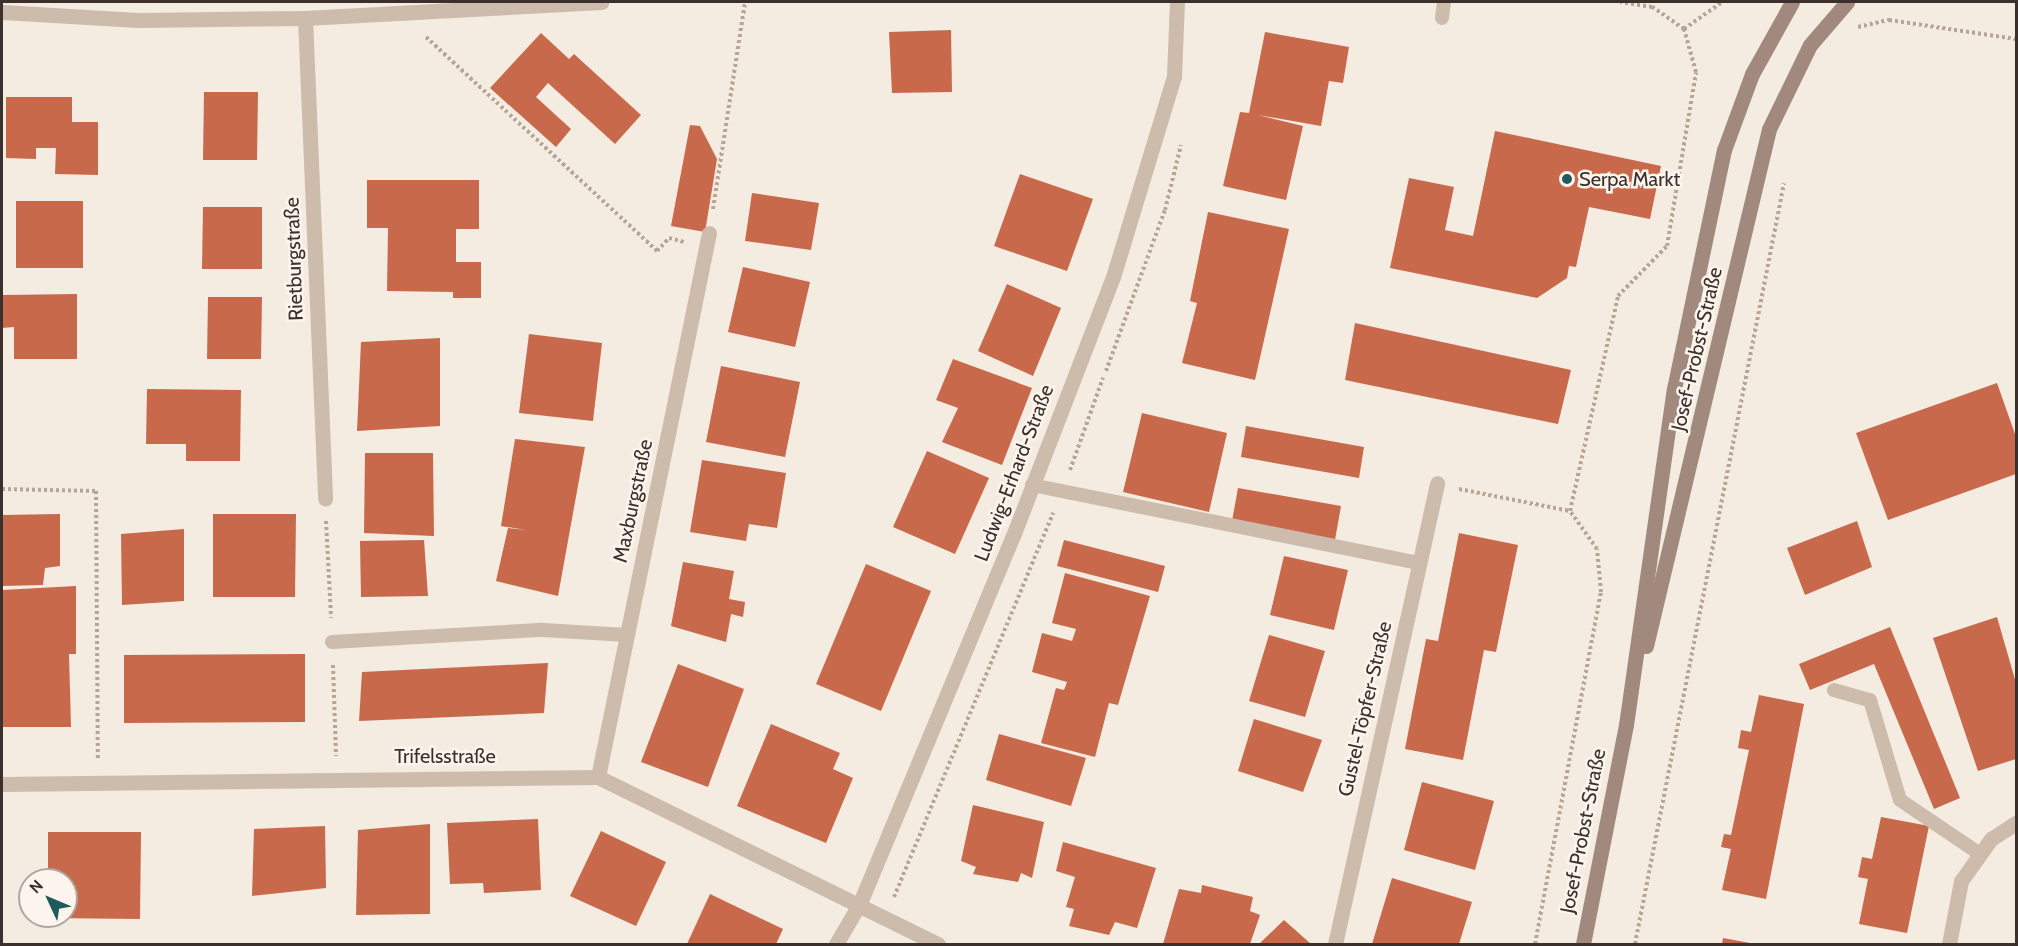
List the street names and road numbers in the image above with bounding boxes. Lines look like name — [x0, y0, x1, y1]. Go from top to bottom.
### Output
street label: Rietburgstraße — [280, 197, 308, 321]
street label: Josef-Probst-Straße — [1666, 265, 1728, 433]
street label: Ludwig-Erhard-Straße — [969, 381, 1059, 565]
street label: Maxburgstraße — [608, 437, 658, 565]
street label: Gustel-Töpfer-Straße — [1333, 619, 1397, 799]
street label: Trifelsstraße — [394, 744, 496, 768]
street label: Josef-Probst-Straße — [1555, 747, 1611, 915]

